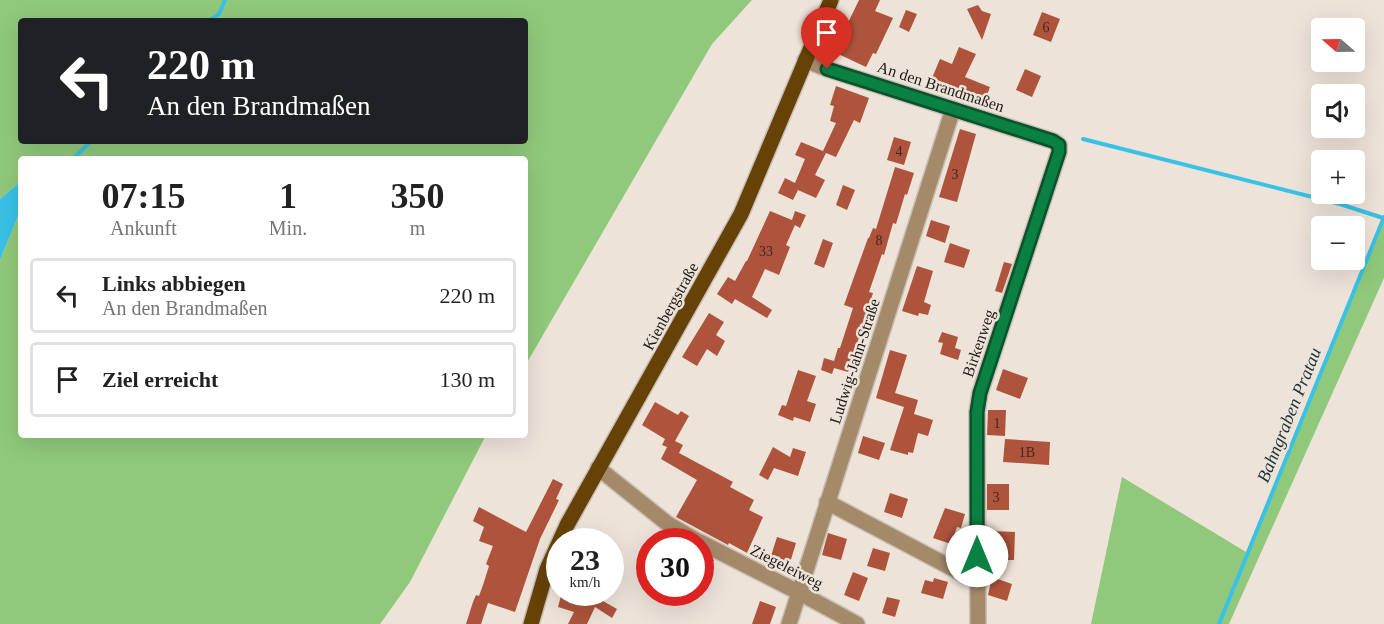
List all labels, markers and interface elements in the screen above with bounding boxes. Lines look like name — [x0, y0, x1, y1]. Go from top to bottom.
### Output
pin — [801, 7, 852, 69]
icon: arrive — [810, 16, 843, 49]
north arrow — [1311, 18, 1365, 72]
map controls — [1311, 18, 1365, 270]
house number: 6 — [1043, 20, 1050, 35]
icon: left — [48, 42, 126, 120]
text: 220 m — [147, 42, 256, 88]
street label: An den Brandmaßen — [875, 58, 1006, 115]
button: sound — [1311, 84, 1365, 138]
text: An den Brandmaßen — [147, 91, 370, 121]
house number: 4 — [896, 144, 903, 159]
button: + — [1311, 150, 1365, 204]
house number: 3 — [952, 167, 959, 182]
text: 07:15 — [101, 176, 185, 216]
text: 1 — [279, 176, 297, 216]
text: 350 — [391, 176, 445, 216]
button: − — [1311, 216, 1365, 270]
text: Ankunft — [110, 217, 177, 239]
text: Min. — [269, 217, 307, 239]
text: m — [410, 217, 425, 239]
house number: 8 — [876, 233, 883, 248]
house number: 33 — [759, 244, 773, 259]
street label: Kienbergstraße — [639, 260, 702, 353]
text: Links abbiegen — [102, 271, 246, 296]
icon: left — [51, 279, 84, 312]
text: 220 m — [439, 283, 495, 308]
street label: Ludwig-Jahn-Straße — [826, 296, 884, 426]
text: An den Brandmaßen — [102, 297, 268, 319]
street label: Birkenweg — [959, 307, 999, 379]
water label: Bahngraben Pratau — [1253, 345, 1325, 485]
icon: arrive — [51, 363, 84, 396]
text: Ziel erreicht — [102, 367, 218, 392]
text: 130 m — [439, 367, 495, 392]
house number: 1 — [994, 416, 1001, 431]
house number: 1B — [1019, 445, 1035, 460]
house number: 3 — [993, 490, 1000, 505]
position arrow — [945, 524, 1009, 588]
speed limit sign: 30 — [636, 528, 714, 606]
street label: Ziegeleiweg — [747, 541, 826, 593]
text: 23 — [570, 543, 600, 576]
text: km/h — [570, 574, 600, 590]

